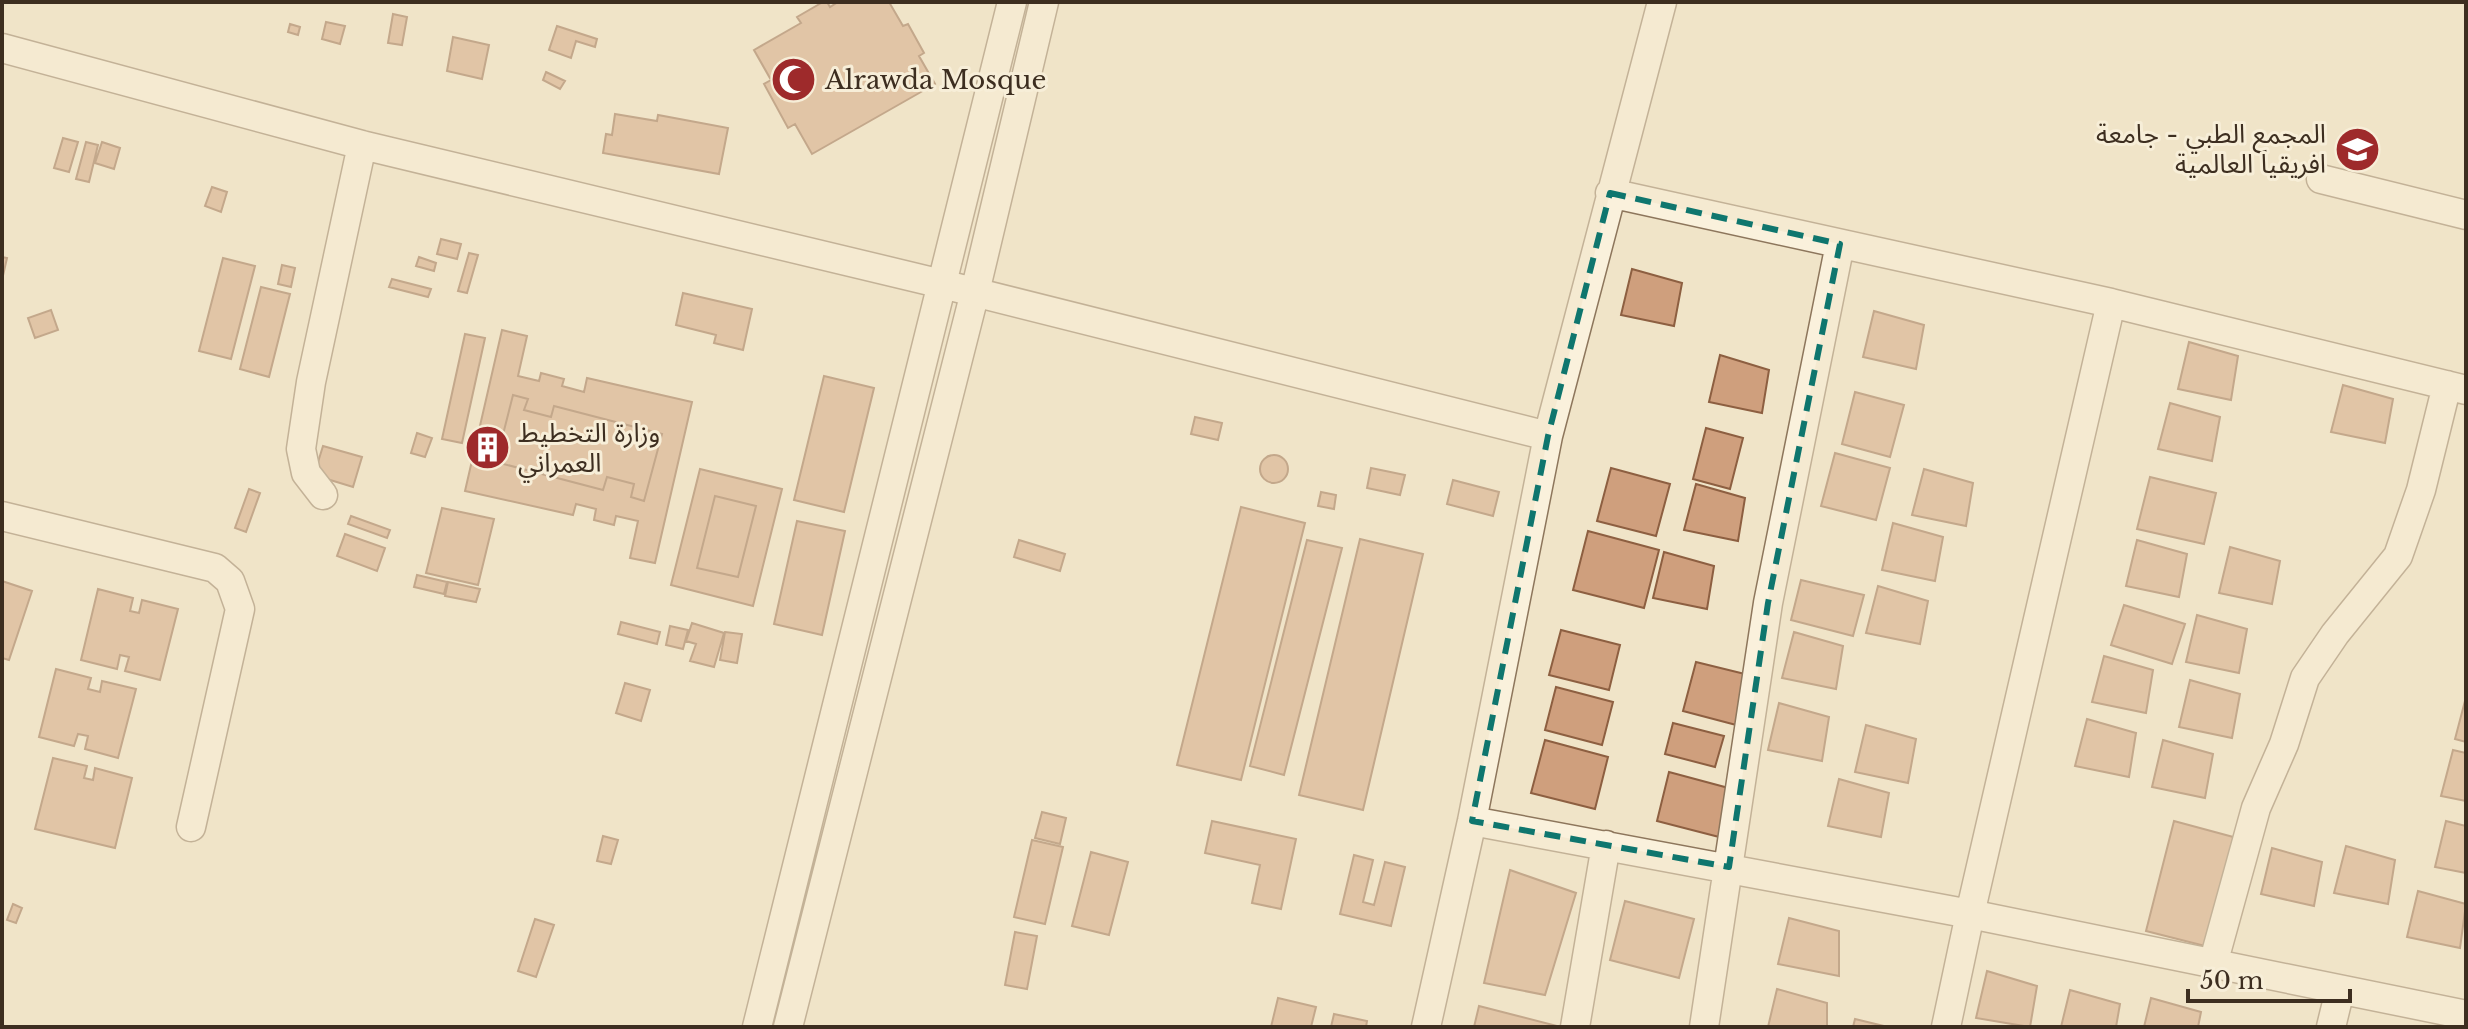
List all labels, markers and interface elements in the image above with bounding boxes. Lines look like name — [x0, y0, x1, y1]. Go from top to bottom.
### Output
mosque icon: Alrawda Mosque — [770, 56, 818, 104]
place label: Alrawda Mosque — [824, 64, 1046, 96]
place label: المجمع الطبي - جامعة افريقيا العالمية — [2096, 118, 2326, 180]
school or university icon: المجمع الطبي - جامعة افريقيا العالمية — [2333, 125, 2381, 173]
place label: وزارة التخطيط العمراني — [518, 417, 660, 483]
building icon: وزارة التخطيط العمراني — [463, 424, 511, 472]
scale bar — [2188, 953, 2350, 1003]
text: 50 m — [2200, 966, 2264, 995]

